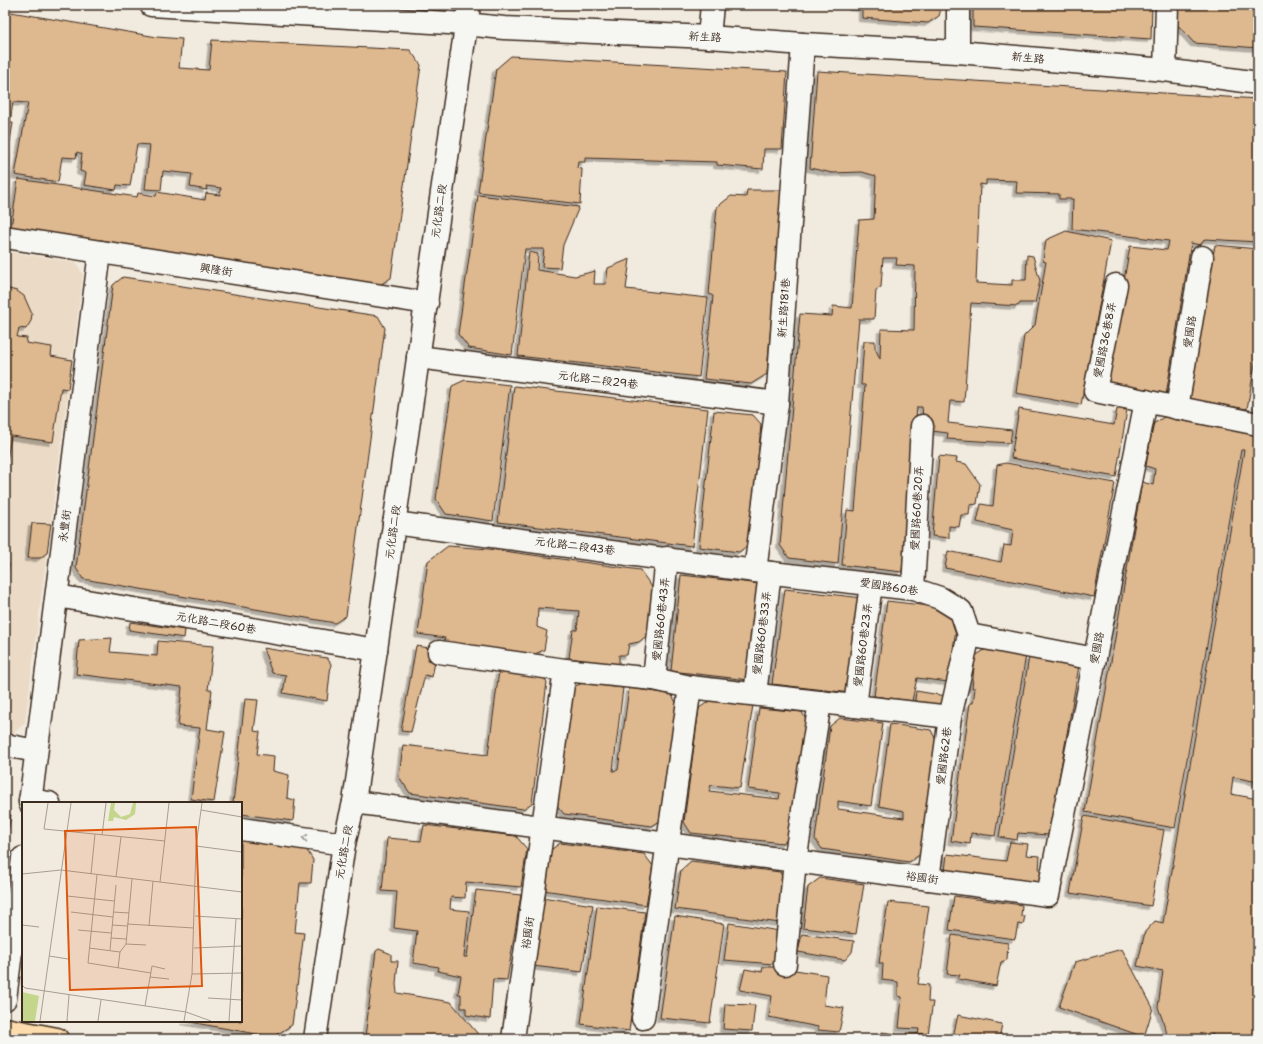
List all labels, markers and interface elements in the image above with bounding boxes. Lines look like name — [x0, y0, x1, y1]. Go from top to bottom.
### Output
street label: 新生路 — [688, 29, 722, 45]
street label: 新生路 — [1011, 49, 1045, 67]
street label: 元化路二段 — [428, 183, 450, 239]
street label: 興隆街 — [199, 260, 234, 280]
street label: 新生路181巷 — [774, 277, 794, 339]
street label: 愛國路36巷8弄 — [1090, 300, 1120, 380]
street label: 愛國路 — [1180, 315, 1200, 349]
street label: 元化路二段29巷 — [557, 368, 639, 392]
street label: 愛國路60巷20弄 — [907, 465, 927, 551]
street label: 元化路二段 — [382, 504, 404, 560]
street label: 永豐街 — [56, 508, 75, 543]
street label: 元化路二段43巷 — [534, 534, 616, 558]
street label: 愛國路60巷 — [859, 575, 919, 599]
street label: 愛國路60巷43弄 — [649, 576, 673, 662]
street label: 愛國路60巷33弄 — [749, 590, 775, 676]
street label: 愛國路60巷23弄 — [850, 602, 876, 688]
street label: 元化路二段60巷 — [175, 609, 257, 637]
street label: 愛國路 — [1086, 630, 1108, 666]
street label: 愛國路62巷 — [933, 726, 955, 786]
inset map — [22, 802, 242, 1022]
street label: 元化路二段 — [332, 824, 356, 880]
one-way arrow — [302, 834, 308, 843]
street label: 裕國街 — [905, 868, 940, 888]
street label: 裕國街 — [518, 915, 538, 950]

